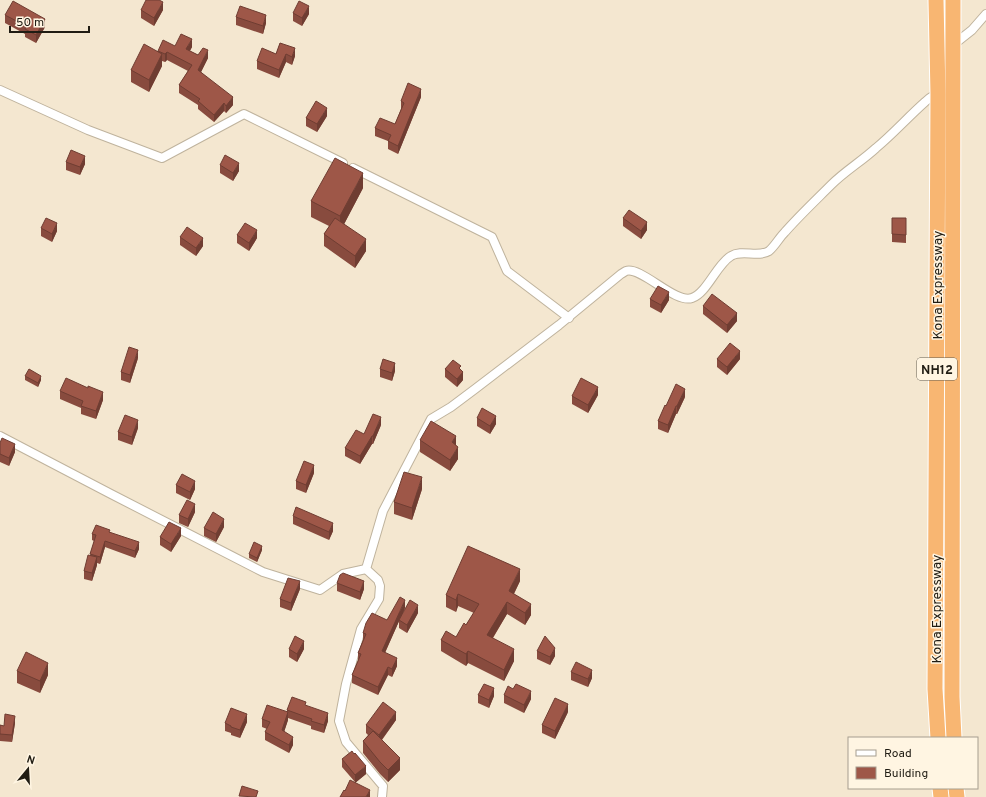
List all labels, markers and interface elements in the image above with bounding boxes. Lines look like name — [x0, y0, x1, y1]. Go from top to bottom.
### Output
scale bar — [10, 8, 89, 34]
text: 50 m — [16, 15, 44, 31]
street label: Kona Expressway — [930, 231, 947, 339]
road number: NH12 — [917, 358, 957, 380]
street label: Kona Expressway — [929, 555, 946, 663]
legend — [848, 737, 978, 789]
text: Road — [884, 746, 912, 762]
north arrow — [8, 749, 48, 789]
text: N — [25, 753, 37, 768]
text: Building — [884, 766, 928, 782]

